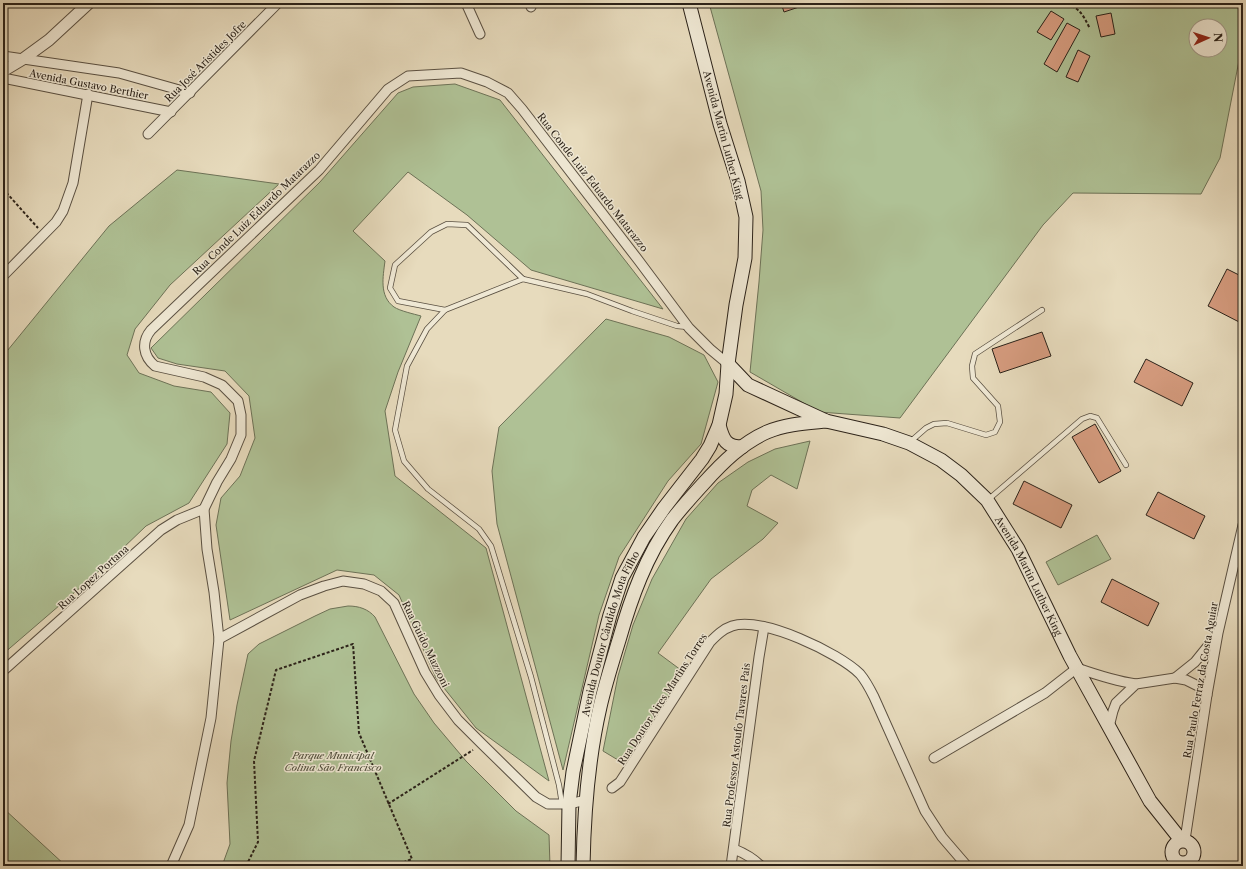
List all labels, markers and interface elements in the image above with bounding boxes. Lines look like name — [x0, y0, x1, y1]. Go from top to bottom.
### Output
street label: Rua José Aristides Jofre — [162, 18, 249, 105]
north arrow — [1188, 18, 1228, 58]
text: N — [1211, 32, 1225, 43]
street label: Avenida Gustavo Berthier — [27, 66, 150, 103]
street label: Avenida Martin Luther King — [700, 68, 747, 202]
street label: Rua Conde Luiz Eduardo Matarazzo — [534, 110, 651, 254]
street label: Rua Conde Luiz Eduardo Matarazzo — [190, 149, 323, 278]
street label: Avenida Martin Luther King — [991, 513, 1065, 638]
street label: Rua Lopez Portana — [55, 542, 132, 613]
street label: Avenida Doutor Cândido Mota Filho — [579, 549, 642, 718]
street label: Rua Guido Mazzoni — [399, 599, 452, 690]
street label: Rua Paulo Ferraz da Costa Aguiar — [1180, 600, 1221, 759]
street label: Rua Doutor Aires Martins Torres — [615, 631, 710, 768]
street label: Rua Professor Astoufo Tavares Pais — [720, 662, 753, 828]
park label: Parque Municipal Colina São Francisco — [284, 749, 382, 774]

